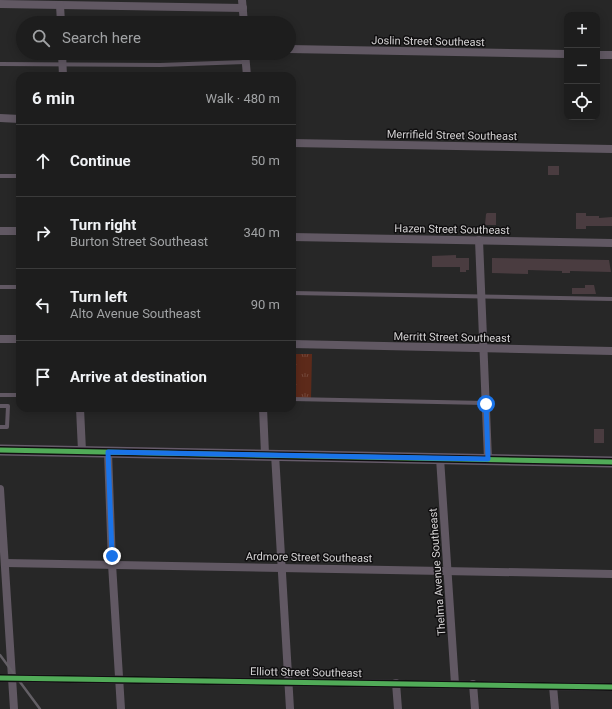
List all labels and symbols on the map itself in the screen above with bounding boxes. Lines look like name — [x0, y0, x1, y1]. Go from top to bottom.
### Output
street label: Joslin Street Southeast — [371, 34, 485, 49]
street label: Merrifield Street Southeast — [387, 128, 518, 143]
street label: Hazen Street Southeast — [394, 222, 510, 237]
street label: Merritt Street Southeast — [393, 330, 511, 345]
route start — [477, 395, 495, 413]
street label: Thelma Avenue Southeast — [427, 507, 448, 636]
route end — [103, 547, 121, 565]
street label: Ardmore Street Southeast — [246, 550, 373, 565]
street label: Elliott Street Southeast — [250, 665, 362, 680]

